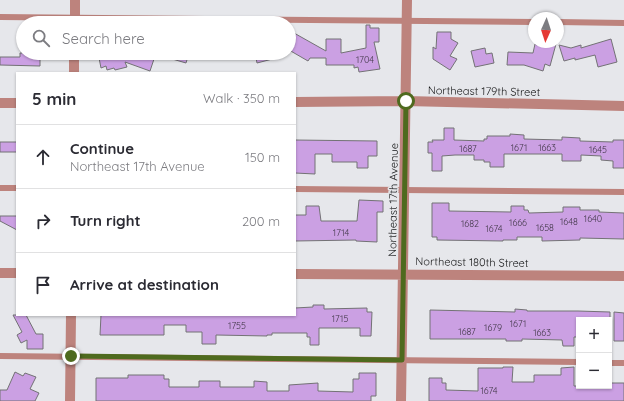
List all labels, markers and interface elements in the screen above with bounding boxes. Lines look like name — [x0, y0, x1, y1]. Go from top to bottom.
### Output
north arrow — [528, 12, 564, 48]
search box — [16, 16, 296, 60]
icon: search — [30, 27, 52, 49]
text: Search here — [62, 29, 145, 48]
house number: 1704 — [356, 54, 374, 65]
street label: Northeast 179th Street — [428, 83, 541, 99]
text: 5 min — [32, 88, 76, 109]
text: Walk · 350 m — [203, 90, 280, 106]
route start — [397, 92, 415, 110]
text: Continue — [70, 139, 134, 158]
house number: 1671 — [511, 142, 527, 153]
house number: 1663 — [538, 142, 556, 153]
street label: Northeast 17th Avenue — [385, 143, 401, 257]
house number: 1687 — [459, 143, 477, 154]
house number: 1645 — [589, 144, 607, 155]
icon: ahead — [32, 146, 54, 168]
text: 150 m — [245, 149, 280, 165]
text: Northeast 17th Avenue — [70, 158, 205, 174]
icon: right — [32, 210, 54, 232]
text: Turn right — [70, 211, 141, 230]
text: 200 m — [242, 213, 280, 229]
house number: 1640 — [584, 213, 602, 224]
house number: 1648 — [560, 216, 578, 227]
house number: 1666 — [509, 217, 527, 228]
house number: 1682 — [461, 218, 479, 229]
house number: 1658 — [536, 222, 554, 233]
house number: 1674 — [485, 223, 503, 234]
house number: 1714 — [333, 227, 349, 238]
street label: Northeast 180th Street — [415, 254, 529, 270]
icon: arrive — [32, 274, 54, 296]
text: Arrive at destination — [70, 275, 219, 294]
house number: 1715 — [332, 313, 348, 324]
map controls — [576, 317, 612, 389]
button: + — [576, 317, 612, 353]
house number: 1671 — [510, 318, 526, 329]
house number: 1755 — [228, 320, 246, 331]
house number: 1679 — [484, 322, 502, 333]
house number: 1687 — [458, 326, 476, 337]
house number: 1663 — [533, 327, 551, 338]
route end — [62, 347, 80, 365]
button: − — [576, 353, 612, 389]
house number: 1674 — [480, 385, 498, 396]

